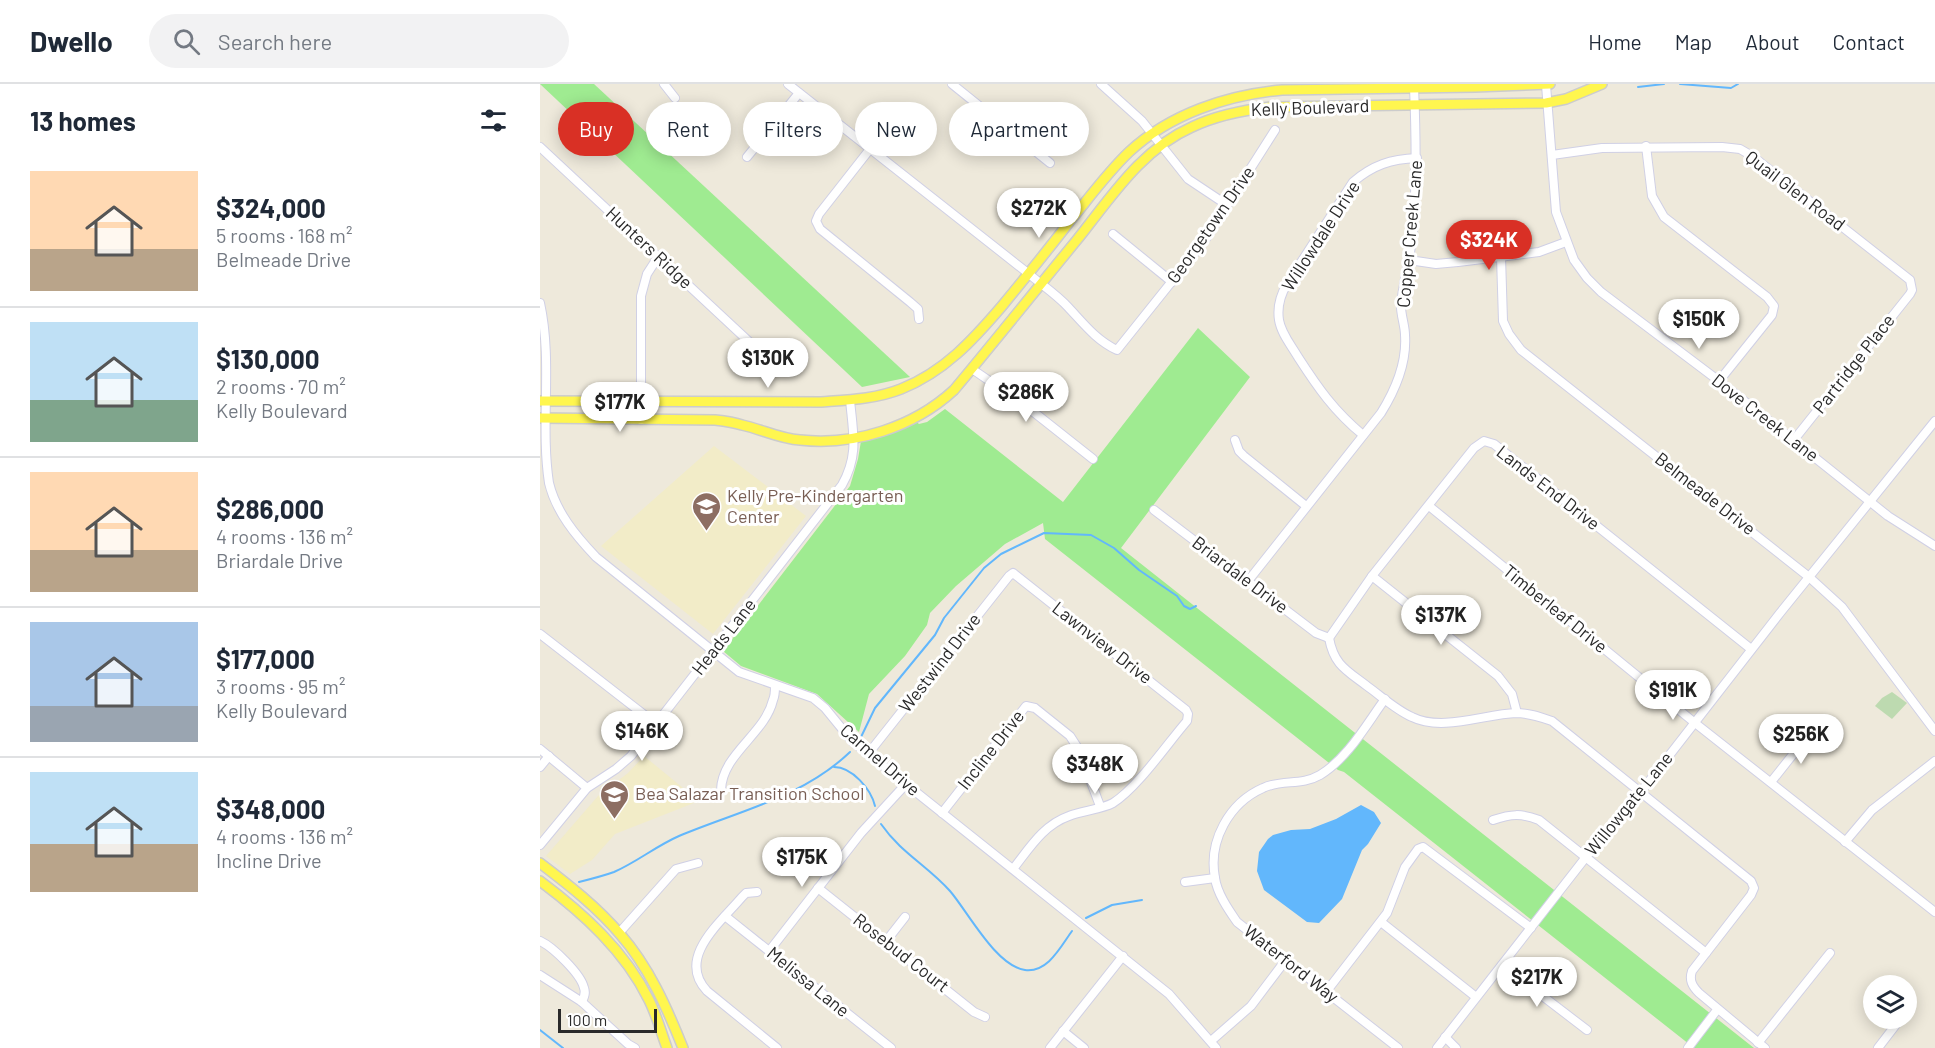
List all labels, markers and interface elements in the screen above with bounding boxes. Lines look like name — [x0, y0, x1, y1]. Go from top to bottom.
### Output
search box — [149, 14, 569, 68]
text: Dwello — [30, 24, 113, 58]
icon: search — [170, 25, 203, 58]
text: Search here — [218, 28, 332, 54]
text: Home — [1588, 29, 1642, 54]
text: Map — [1675, 29, 1712, 54]
text: About — [1745, 29, 1800, 54]
text: Contact — [1833, 29, 1905, 54]
street label: Kelly Boulevard — [1250, 94, 1370, 120]
chip: Buy — [558, 102, 634, 156]
chip: Rent — [646, 102, 731, 156]
chip: Filters — [743, 102, 843, 156]
chip: New — [855, 102, 937, 156]
chip: Apartment — [949, 102, 1089, 156]
icon: filters — [477, 104, 510, 137]
text: 13 homes — [30, 105, 136, 136]
street label: Quail Glen Road — [1741, 145, 1850, 235]
street label: Copper Creek Lane — [1392, 159, 1426, 309]
street label: Georgetown Drive — [1162, 162, 1259, 287]
street label: Willowdale Drive — [1276, 176, 1364, 295]
pin: $272K — [997, 188, 1081, 239]
text: $324,000 — [216, 192, 326, 223]
icon: home — [78, 195, 150, 267]
text: $272K — [1011, 195, 1067, 219]
street label: Hunters Ridge — [602, 202, 698, 293]
pin: $324K — [1447, 220, 1531, 271]
text: 5 rooms · 168 m² — [216, 223, 352, 247]
text: $324K — [1460, 227, 1518, 251]
text: Belmeade Drive — [216, 247, 351, 271]
pin: $150K — [1657, 299, 1741, 350]
text: $150K — [1672, 306, 1726, 330]
street label: Partridge Place — [1808, 309, 1899, 417]
pin: $130K — [726, 338, 810, 389]
text: $130,000 — [216, 343, 320, 374]
text: $130K — [741, 345, 795, 369]
icon: home — [78, 346, 150, 418]
street label: Dove Creek Lane — [1708, 369, 1824, 466]
pin: $286K — [984, 372, 1068, 423]
text: 2 rooms · 70 m² — [216, 374, 346, 398]
text: $286K — [998, 379, 1054, 403]
pin: $177K — [578, 382, 662, 433]
text: $177K — [595, 389, 645, 413]
text: Kelly Boulevard — [216, 398, 348, 422]
street label: Lands End Drive — [1493, 440, 1605, 534]
street label: Belmeade Drive — [1651, 447, 1760, 539]
place label: Kelly Pre-Kindergarten Center — [727, 484, 903, 527]
school or university icon: Kelly Pre-Kindergarten Center — [690, 490, 722, 532]
text: $286,000 — [216, 493, 324, 524]
icon: home — [78, 496, 150, 568]
text: 4 rooms · 136 m² — [216, 524, 353, 548]
street label: Briardale Drive — [1188, 531, 1293, 617]
text: Briardale Drive — [216, 548, 343, 572]
street label: Timberleaf Drive — [1499, 559, 1612, 657]
street label: Heads Lane — [686, 594, 760, 679]
pin: $137K — [1399, 595, 1483, 646]
street label: Lawnview Drive — [1048, 596, 1157, 688]
text: $137K — [1415, 602, 1467, 626]
street label: Westwind Drive — [894, 608, 985, 717]
text: $177,000 — [216, 643, 315, 674]
icon: home — [78, 646, 150, 718]
pin: $191K — [1631, 670, 1715, 721]
text: 3 rooms · 95 m² — [216, 674, 345, 698]
text: $191K — [1649, 677, 1697, 701]
text: Kelly Boulevard — [216, 698, 348, 722]
street label: Incline Drive — [952, 705, 1028, 794]
pin: $146K — [600, 711, 684, 762]
pin: $256K — [1759, 714, 1843, 765]
text: $146K — [615, 718, 669, 742]
street label: Carmel Drive — [836, 719, 925, 800]
text: $256K — [1773, 721, 1829, 745]
pin: $348K — [1053, 744, 1137, 795]
street label: Willowgate Lane — [1580, 747, 1677, 860]
text: $348K — [1066, 751, 1124, 775]
school or university icon: Bea Salazar Transition School — [598, 778, 630, 820]
place label: Bea Salazar Transition School — [635, 782, 864, 804]
text: $348,000 — [216, 793, 325, 824]
icon: home — [78, 796, 150, 868]
text: 4 rooms · 136 m² — [216, 824, 353, 848]
pin: $175K — [760, 837, 844, 888]
text: $175K — [776, 844, 828, 868]
text: Incline Drive — [216, 848, 322, 872]
street label: Rosebud Court — [849, 908, 954, 996]
street label: Waterford Way — [1240, 919, 1343, 1007]
street label: Melissa Lane — [763, 941, 854, 1021]
pin: $217K — [1495, 957, 1579, 1008]
text: $217K — [1511, 964, 1563, 988]
map controls — [1863, 975, 1917, 1029]
button: layers — [1863, 975, 1917, 1029]
scale bar — [558, 1006, 657, 1034]
text: 100 m — [567, 1010, 607, 1029]

